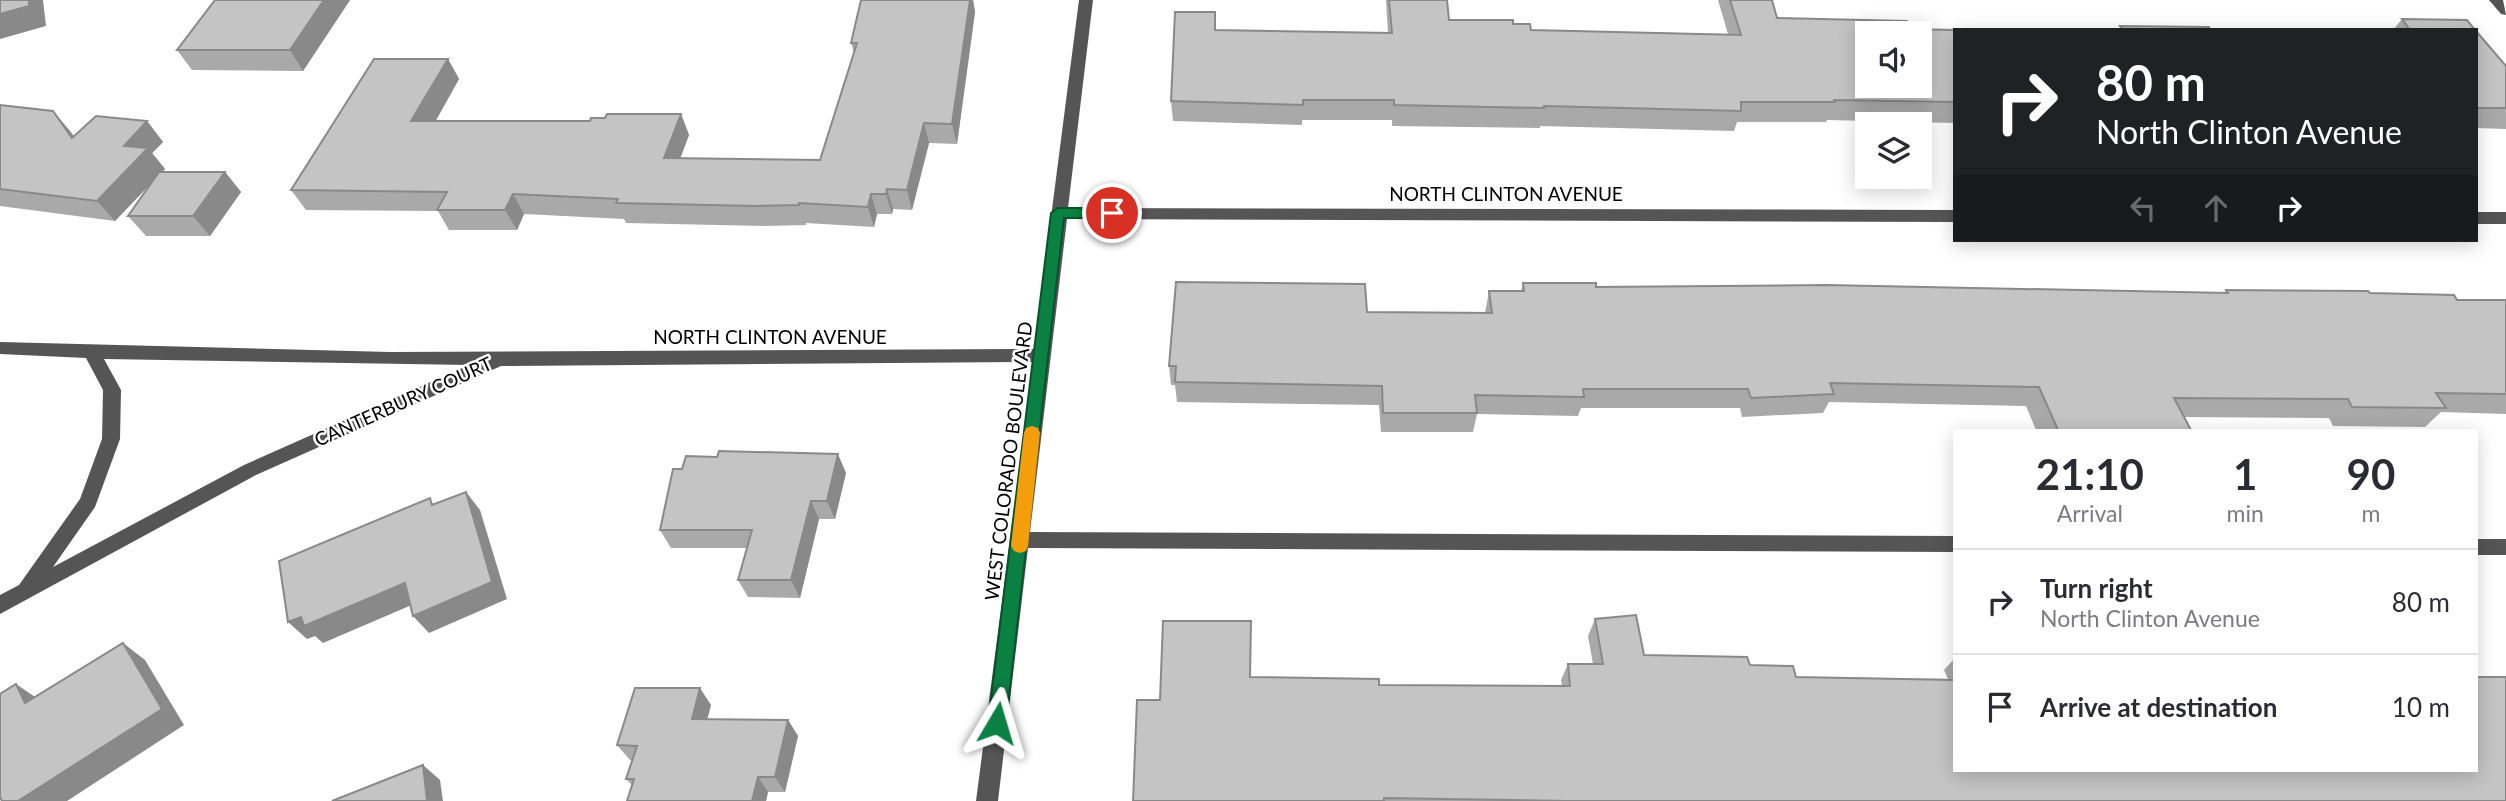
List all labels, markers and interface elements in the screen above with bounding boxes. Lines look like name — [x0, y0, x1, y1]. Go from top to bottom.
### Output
map controls — [1855, 21, 1932, 189]
button: sound — [1855, 21, 1932, 98]
text: 80 m — [2096, 53, 2206, 111]
icon: right — [1981, 56, 2072, 147]
button: layers — [1855, 112, 1932, 189]
text: North Clinton Avenue — [2096, 112, 2402, 151]
street label: NORTH CLINTON AVENUE — [1389, 182, 1623, 205]
pin — [1082, 183, 1142, 243]
icon: left — [2124, 189, 2162, 227]
icon: ahead — [2197, 189, 2235, 227]
icon: right — [2270, 189, 2308, 227]
icon: arrive — [1093, 194, 1131, 232]
street label: WEST COLORADO BOULEVARD — [979, 320, 1037, 602]
street label: NORTH CLINTON AVENUE — [653, 325, 887, 348]
street label: CANTERBURY COURT — [311, 351, 495, 451]
text: 21:10 — [2036, 449, 2144, 499]
text: 1 — [2233, 449, 2257, 499]
text: 90 — [2347, 449, 2395, 499]
text: Arrival — [2057, 499, 2123, 527]
text: min — [2227, 499, 2264, 527]
text: m — [2361, 499, 2380, 527]
text: Turn right — [2040, 572, 2153, 604]
icon: right — [1981, 583, 2019, 621]
text: 80 m — [2392, 586, 2450, 618]
text: North Clinton Avenue — [2040, 604, 2260, 632]
position arrow — [960, 686, 1034, 760]
icon: arrive — [1981, 688, 2019, 726]
text: Arrive at destination — [2040, 691, 2277, 723]
text: 10 m — [2392, 691, 2450, 723]

